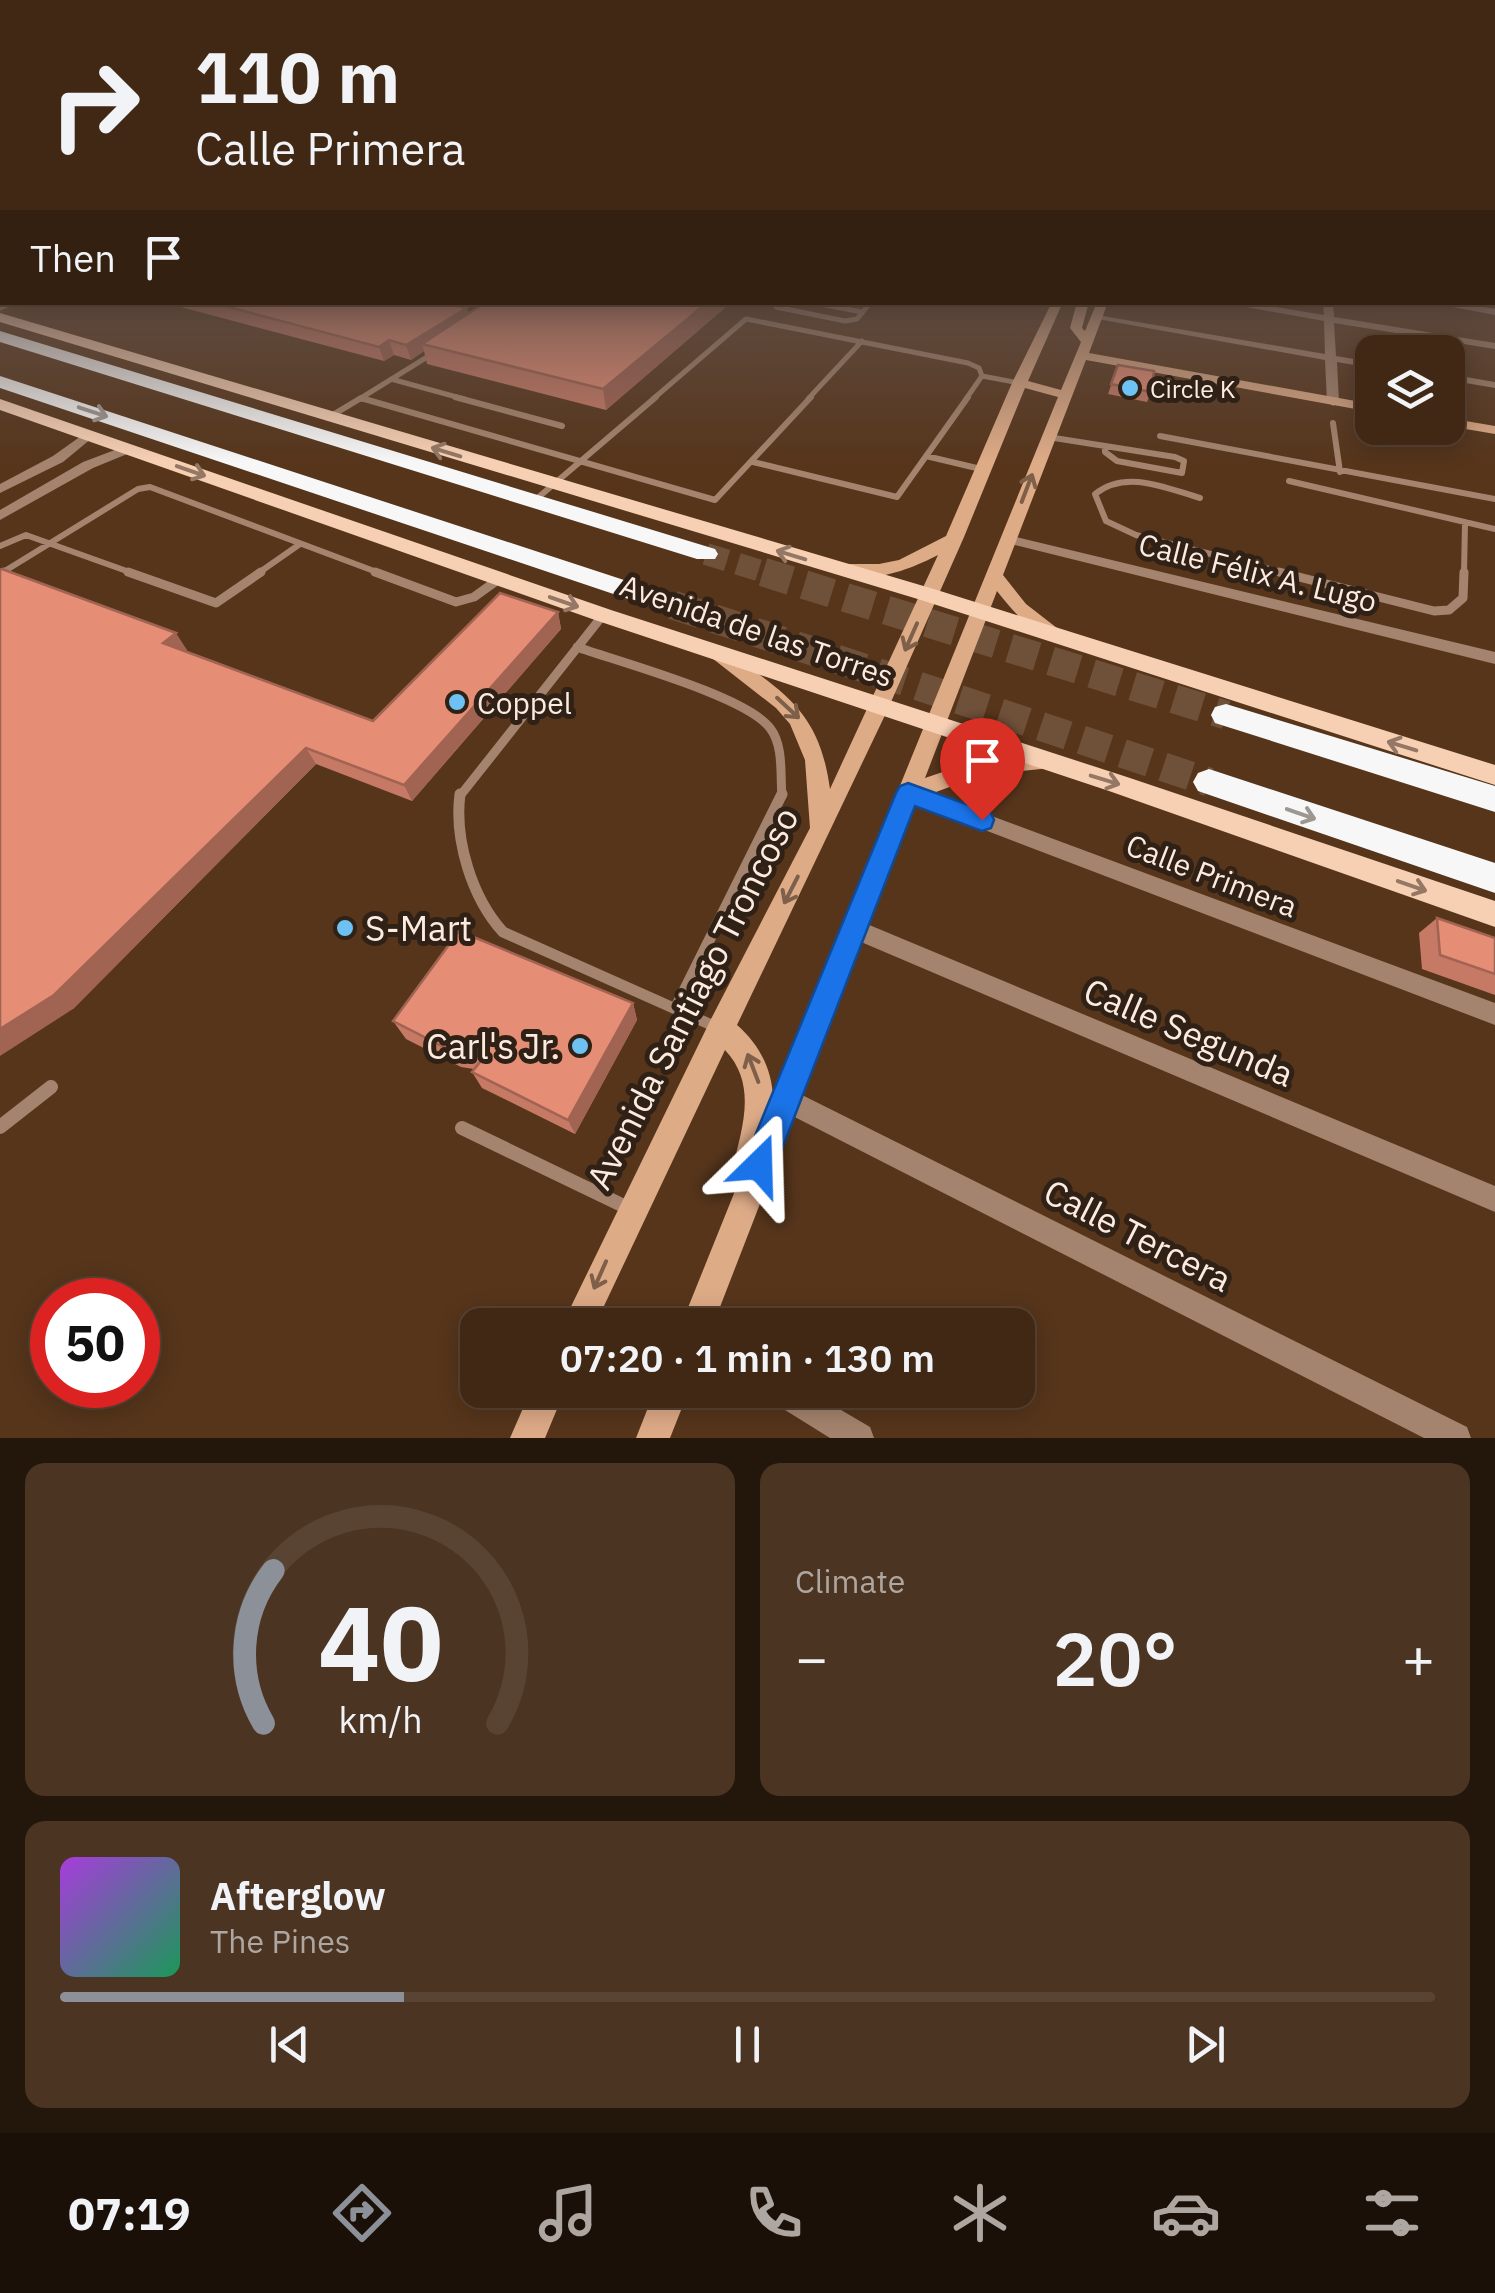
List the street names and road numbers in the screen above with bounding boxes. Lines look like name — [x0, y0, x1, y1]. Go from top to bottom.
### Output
street label: Calle Félix A. Lugo — [1135, 524, 1381, 620]
street label: Avenida de las Torres — [615, 565, 899, 695]
street label: Avenida Santiago Troncoso — [576, 799, 808, 1197]
street label: Calle Primera — [1121, 824, 1303, 926]
street label: Calle Segunda — [1077, 967, 1301, 1097]
street label: Calle Tercera — [1036, 1168, 1240, 1302]

